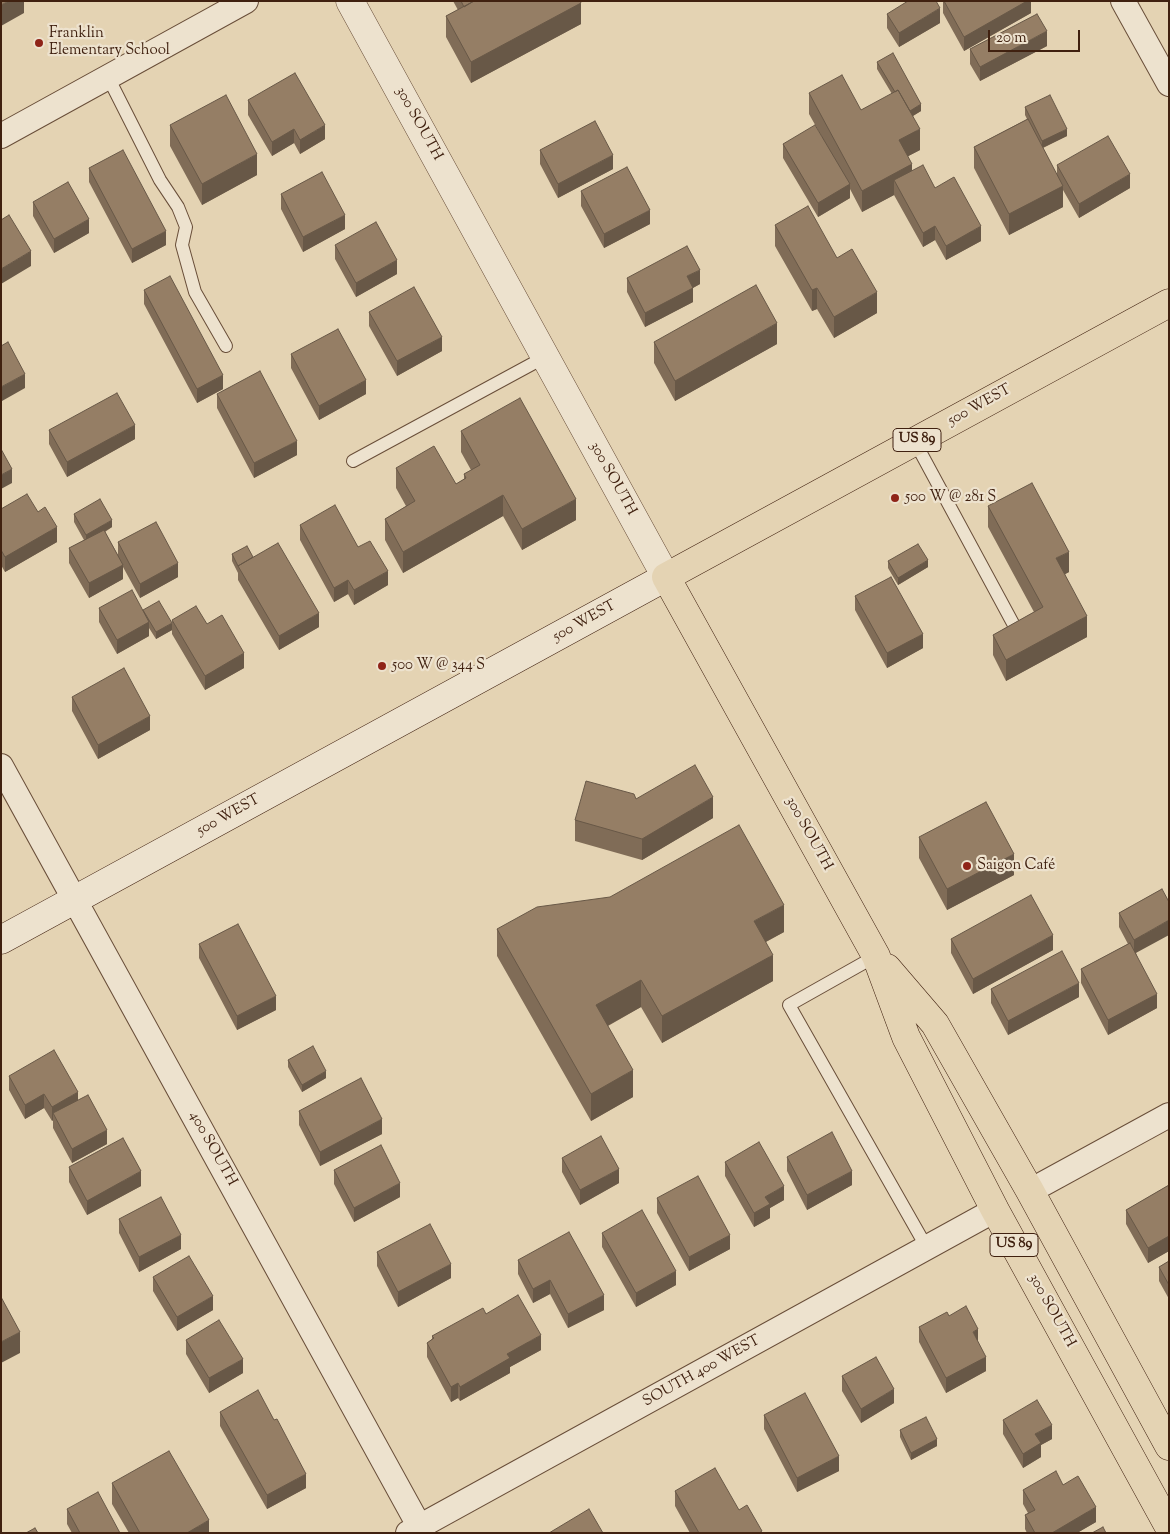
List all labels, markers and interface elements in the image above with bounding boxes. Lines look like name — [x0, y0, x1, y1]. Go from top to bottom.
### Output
scale bar — [990, 20, 1082, 52]
place label: Franklin Elementary School — [49, 25, 170, 60]
text: 20 m — [996, 28, 1027, 49]
marker: Franklin Elementary School — [33, 37, 45, 49]
street label: 300 SOUTH — [390, 84, 446, 164]
street label: 500 WEST — [945, 381, 1015, 431]
road number: US 89 — [893, 428, 941, 452]
street label: 300 SOUTH — [584, 439, 640, 519]
place label: 500 W @ 281 S — [905, 489, 996, 507]
marker: 500 W @ 281 S — [889, 492, 901, 504]
street label: 500 WEST — [550, 597, 620, 647]
place label: 500 W @ 344 S — [392, 657, 485, 675]
marker: 500 W @ 344 S — [376, 660, 388, 672]
street label: 500 WEST — [194, 791, 264, 841]
street label: 300 SOUTH — [780, 794, 836, 874]
place label: Saigon Café — [977, 857, 1055, 875]
marker: Saigon Café — [961, 860, 973, 872]
street label: 400 SOUTH — [184, 1108, 240, 1190]
road number: US 89 — [990, 1234, 1038, 1256]
street label: 300 SOUTH — [1023, 1271, 1079, 1351]
street label: SOUTH 400 WEST — [640, 1332, 764, 1412]

